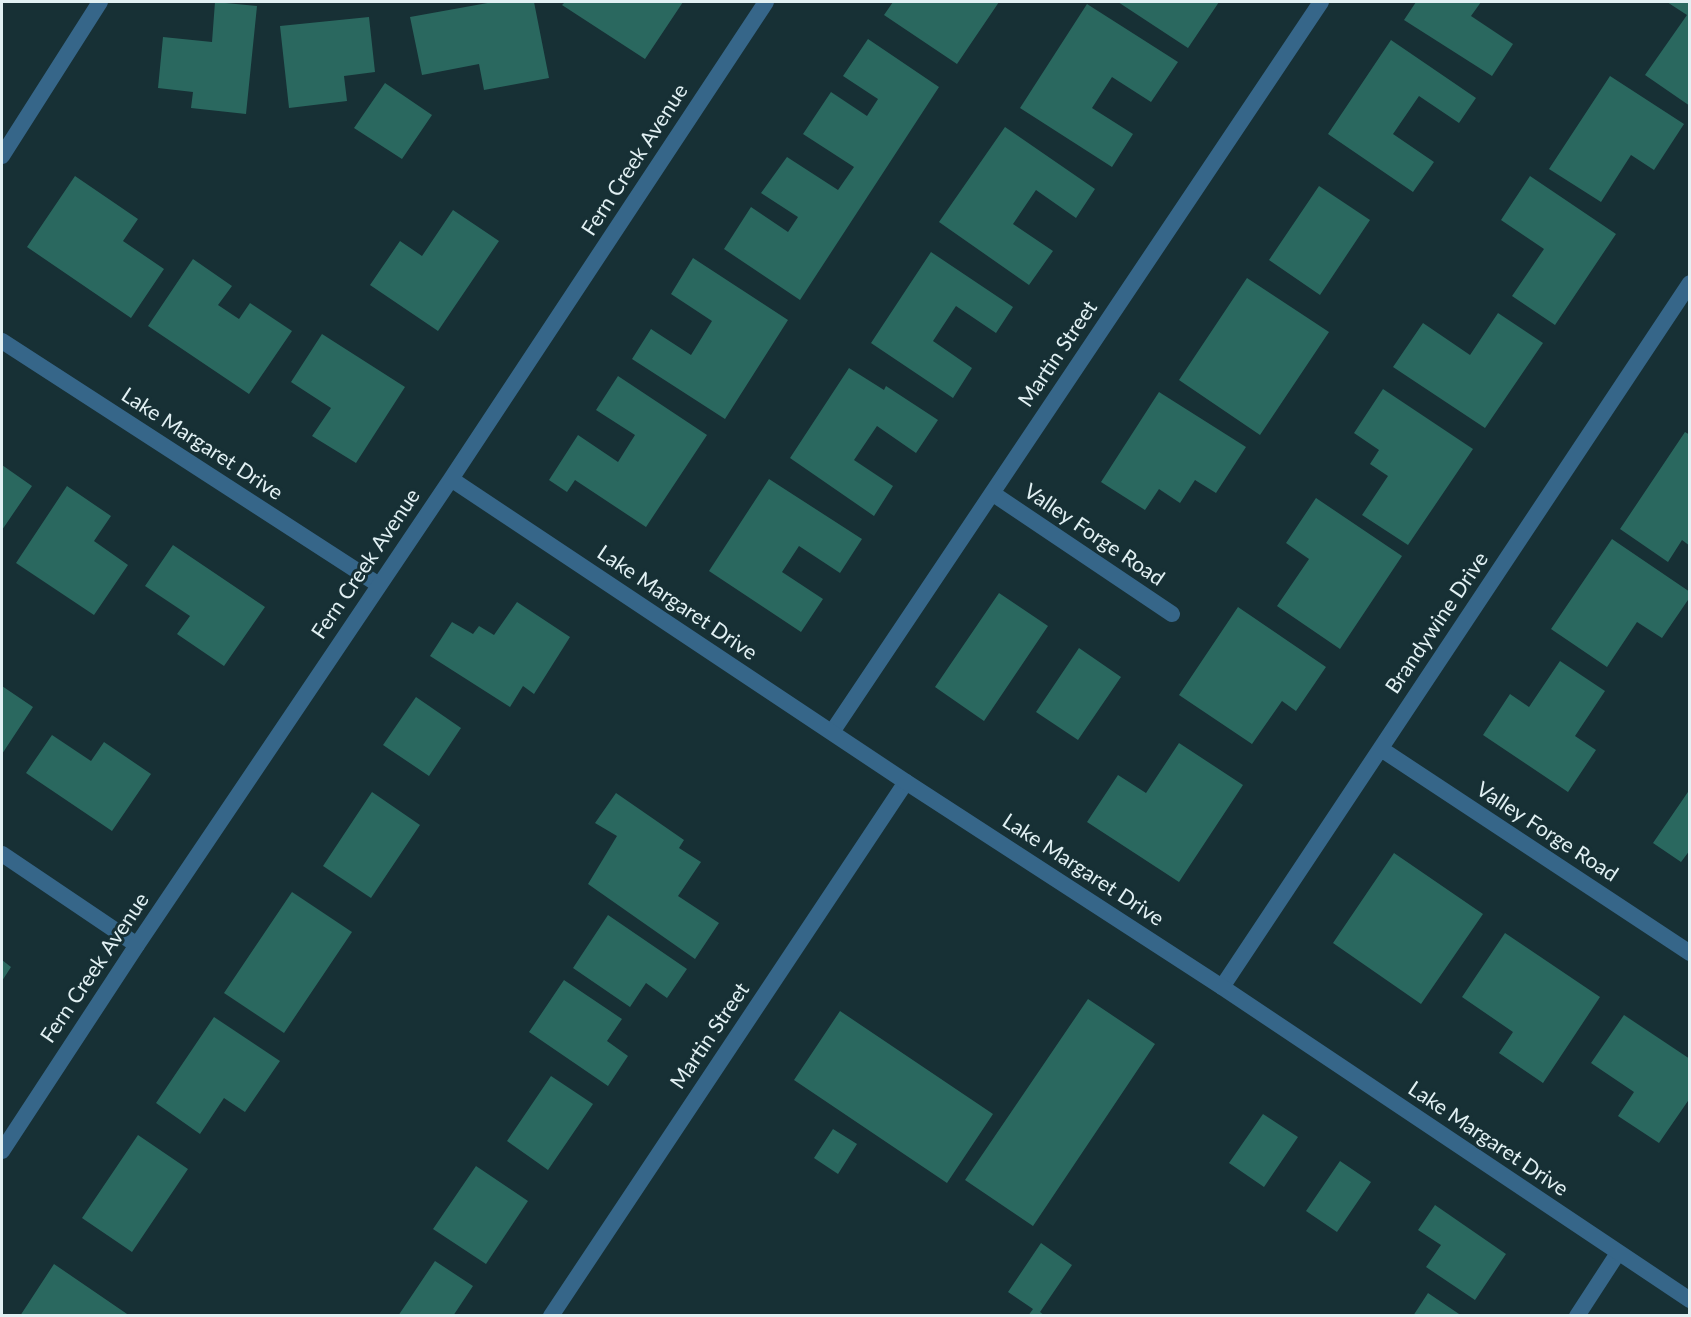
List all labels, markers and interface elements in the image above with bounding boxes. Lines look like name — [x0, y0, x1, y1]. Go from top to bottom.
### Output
street label: Fern Creek Avenue — [577, 79, 693, 241]
street label: Martin Street — [1013, 296, 1103, 412]
street label: Lake Margaret Drive — [117, 382, 287, 506]
street label: Valley Forge Road — [1019, 479, 1169, 591]
street label: Fern Creek Avenue — [306, 484, 426, 644]
street label: Lake Margaret Drive — [592, 540, 762, 666]
street label: Brandywine Drive — [1380, 547, 1494, 699]
street label: Valley Forge Road — [1471, 777, 1623, 887]
street label: Lake Margaret Drive — [998, 808, 1168, 932]
street label: Fern Creek Avenue — [35, 888, 155, 1048]
street label: Martin Street — [665, 978, 755, 1094]
street label: Lake Margaret Drive — [1403, 1076, 1573, 1202]

